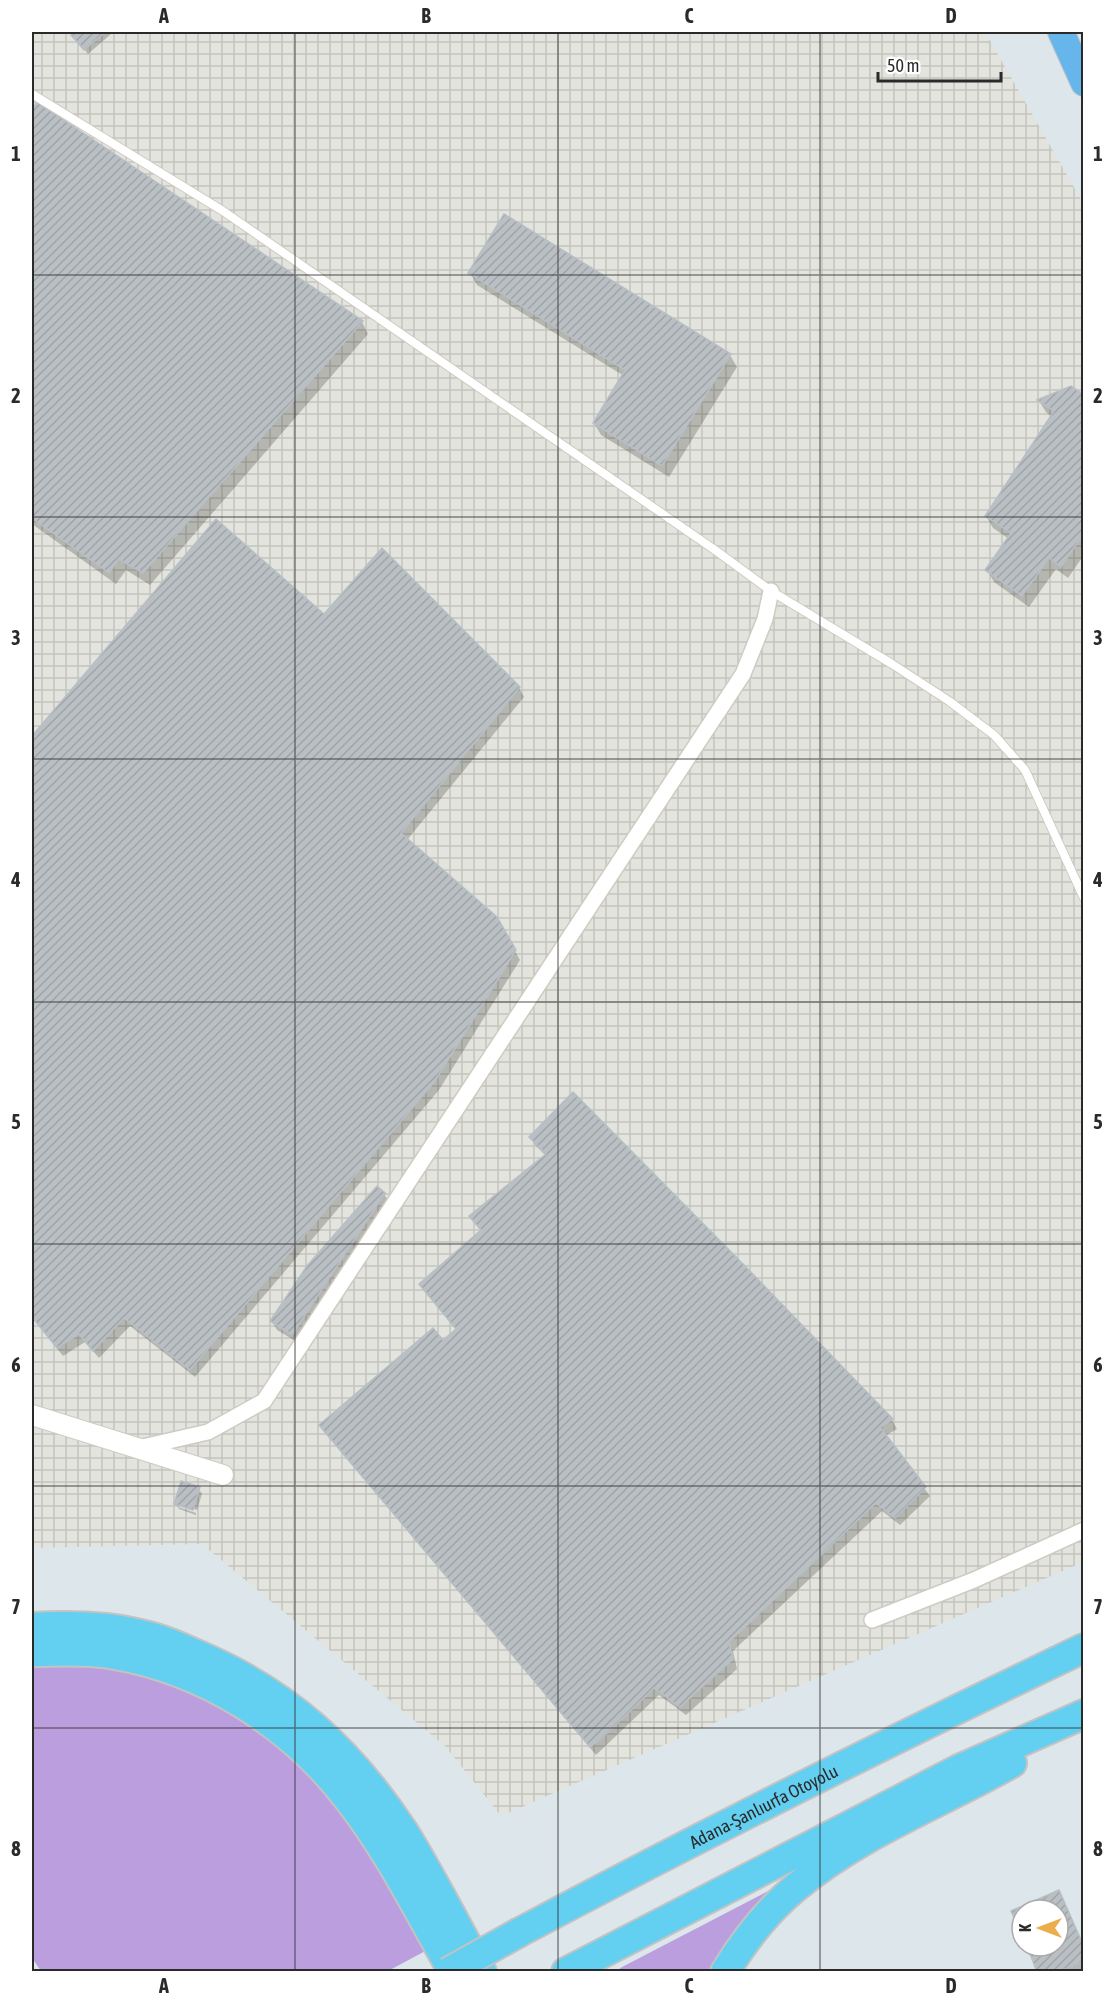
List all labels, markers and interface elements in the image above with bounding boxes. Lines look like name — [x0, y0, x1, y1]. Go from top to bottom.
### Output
text: A — [158, 4, 169, 27]
text: B — [421, 4, 431, 27]
text: C — [685, 4, 694, 27]
text: D — [945, 4, 957, 27]
scale bar — [878, 45, 1001, 83]
text: 50 m — [887, 55, 919, 76]
text: 1 — [11, 142, 21, 165]
text: 1 — [1093, 142, 1103, 165]
text: 2 — [11, 384, 21, 407]
text: 2 — [1093, 384, 1103, 407]
text: 3 — [11, 626, 21, 649]
text: 3 — [1093, 626, 1103, 649]
text: 4 — [10, 868, 21, 891]
text: 4 — [1092, 868, 1103, 891]
text: 5 — [11, 1110, 21, 1133]
text: 5 — [1093, 1110, 1103, 1133]
text: 6 — [11, 1353, 21, 1376]
text: 6 — [1093, 1353, 1103, 1376]
text: 7 — [11, 1595, 21, 1618]
text: 7 — [1093, 1595, 1103, 1618]
street label: Adana-Şanlıurfa Otoyolu — [686, 1760, 841, 1852]
text: 8 — [11, 1837, 21, 1860]
text: 8 — [1093, 1837, 1103, 1860]
north arrow — [1010, 1898, 1070, 1958]
text: K — [1016, 1924, 1034, 1932]
text: A — [158, 1974, 169, 1997]
text: B — [421, 1974, 431, 1997]
text: C — [685, 1974, 694, 1997]
text: D — [945, 1974, 957, 1997]

